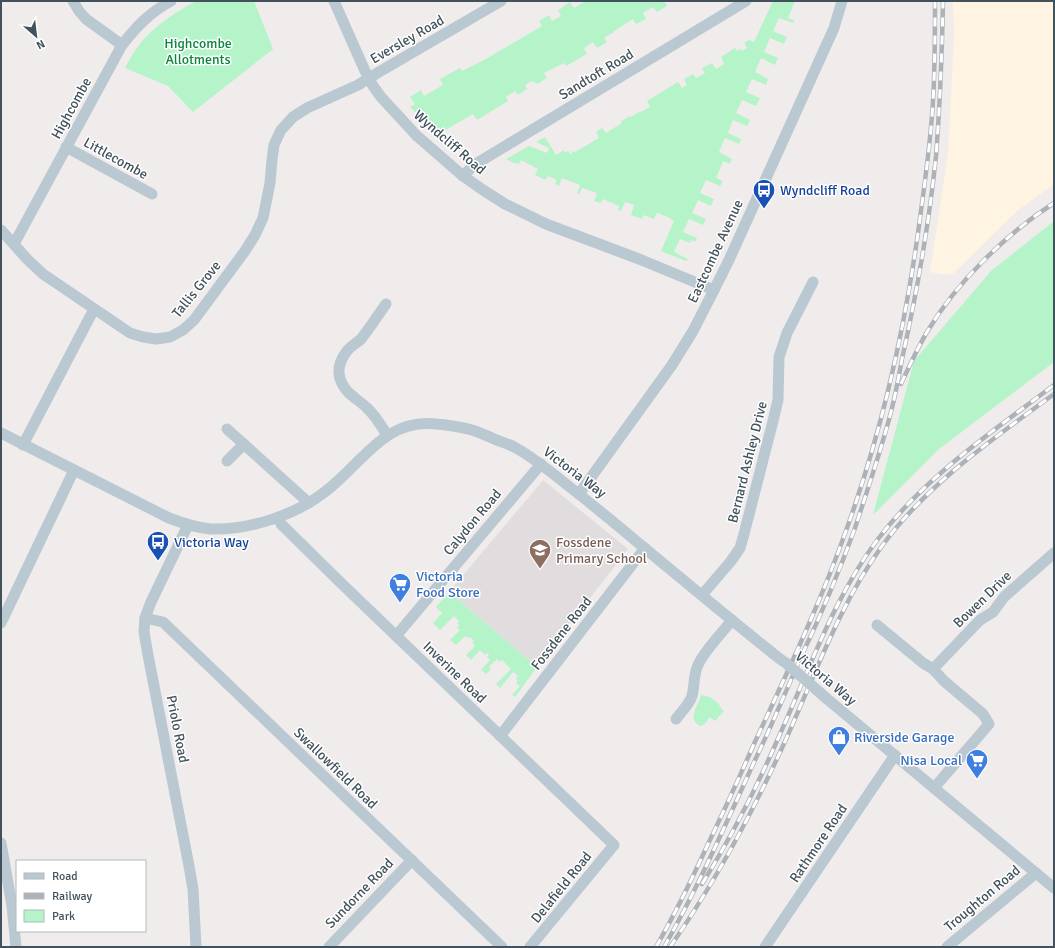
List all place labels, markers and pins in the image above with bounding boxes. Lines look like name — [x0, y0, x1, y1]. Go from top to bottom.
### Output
bus stop icon: Wyndcliff Road — [751, 177, 777, 210]
place label: Wyndcliff Road — [780, 182, 870, 199]
bus stop icon: Victoria Way — [145, 529, 171, 562]
place label: Victoria Way — [174, 534, 249, 551]
place label: Fossdene Primary School — [556, 534, 647, 567]
school or university icon: Fossdene Primary School — [527, 537, 553, 570]
place label: Victoria Food Store — [416, 568, 480, 601]
supermarket icon: Victoria Food Store — [387, 571, 413, 604]
shop icon: Riverside Garage — [826, 724, 852, 757]
place label: Riverside Garage — [854, 729, 954, 746]
supermarket icon: Nisa Local — [964, 747, 990, 780]
place label: Nisa Local — [900, 752, 962, 769]

